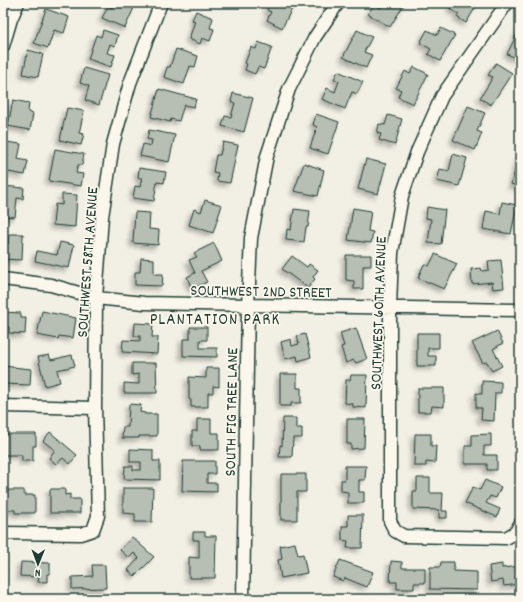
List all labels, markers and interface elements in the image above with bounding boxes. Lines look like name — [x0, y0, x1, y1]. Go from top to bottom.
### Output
street label: SOUTHWEST 58TH AVENUE — [72, 185, 105, 338]
street label: SOUTHWEST 60TH AVENUE — [365, 235, 394, 390]
street label: SOUTHWEST 2ND STREET — [190, 280, 332, 305]
district label: PLANTATION PARK — [150, 309, 280, 333]
street label: SOUTH FIG TREE LANE — [220, 347, 245, 477]
north arrow — [18, 544, 58, 584]
text: N — [34, 564, 41, 580]

